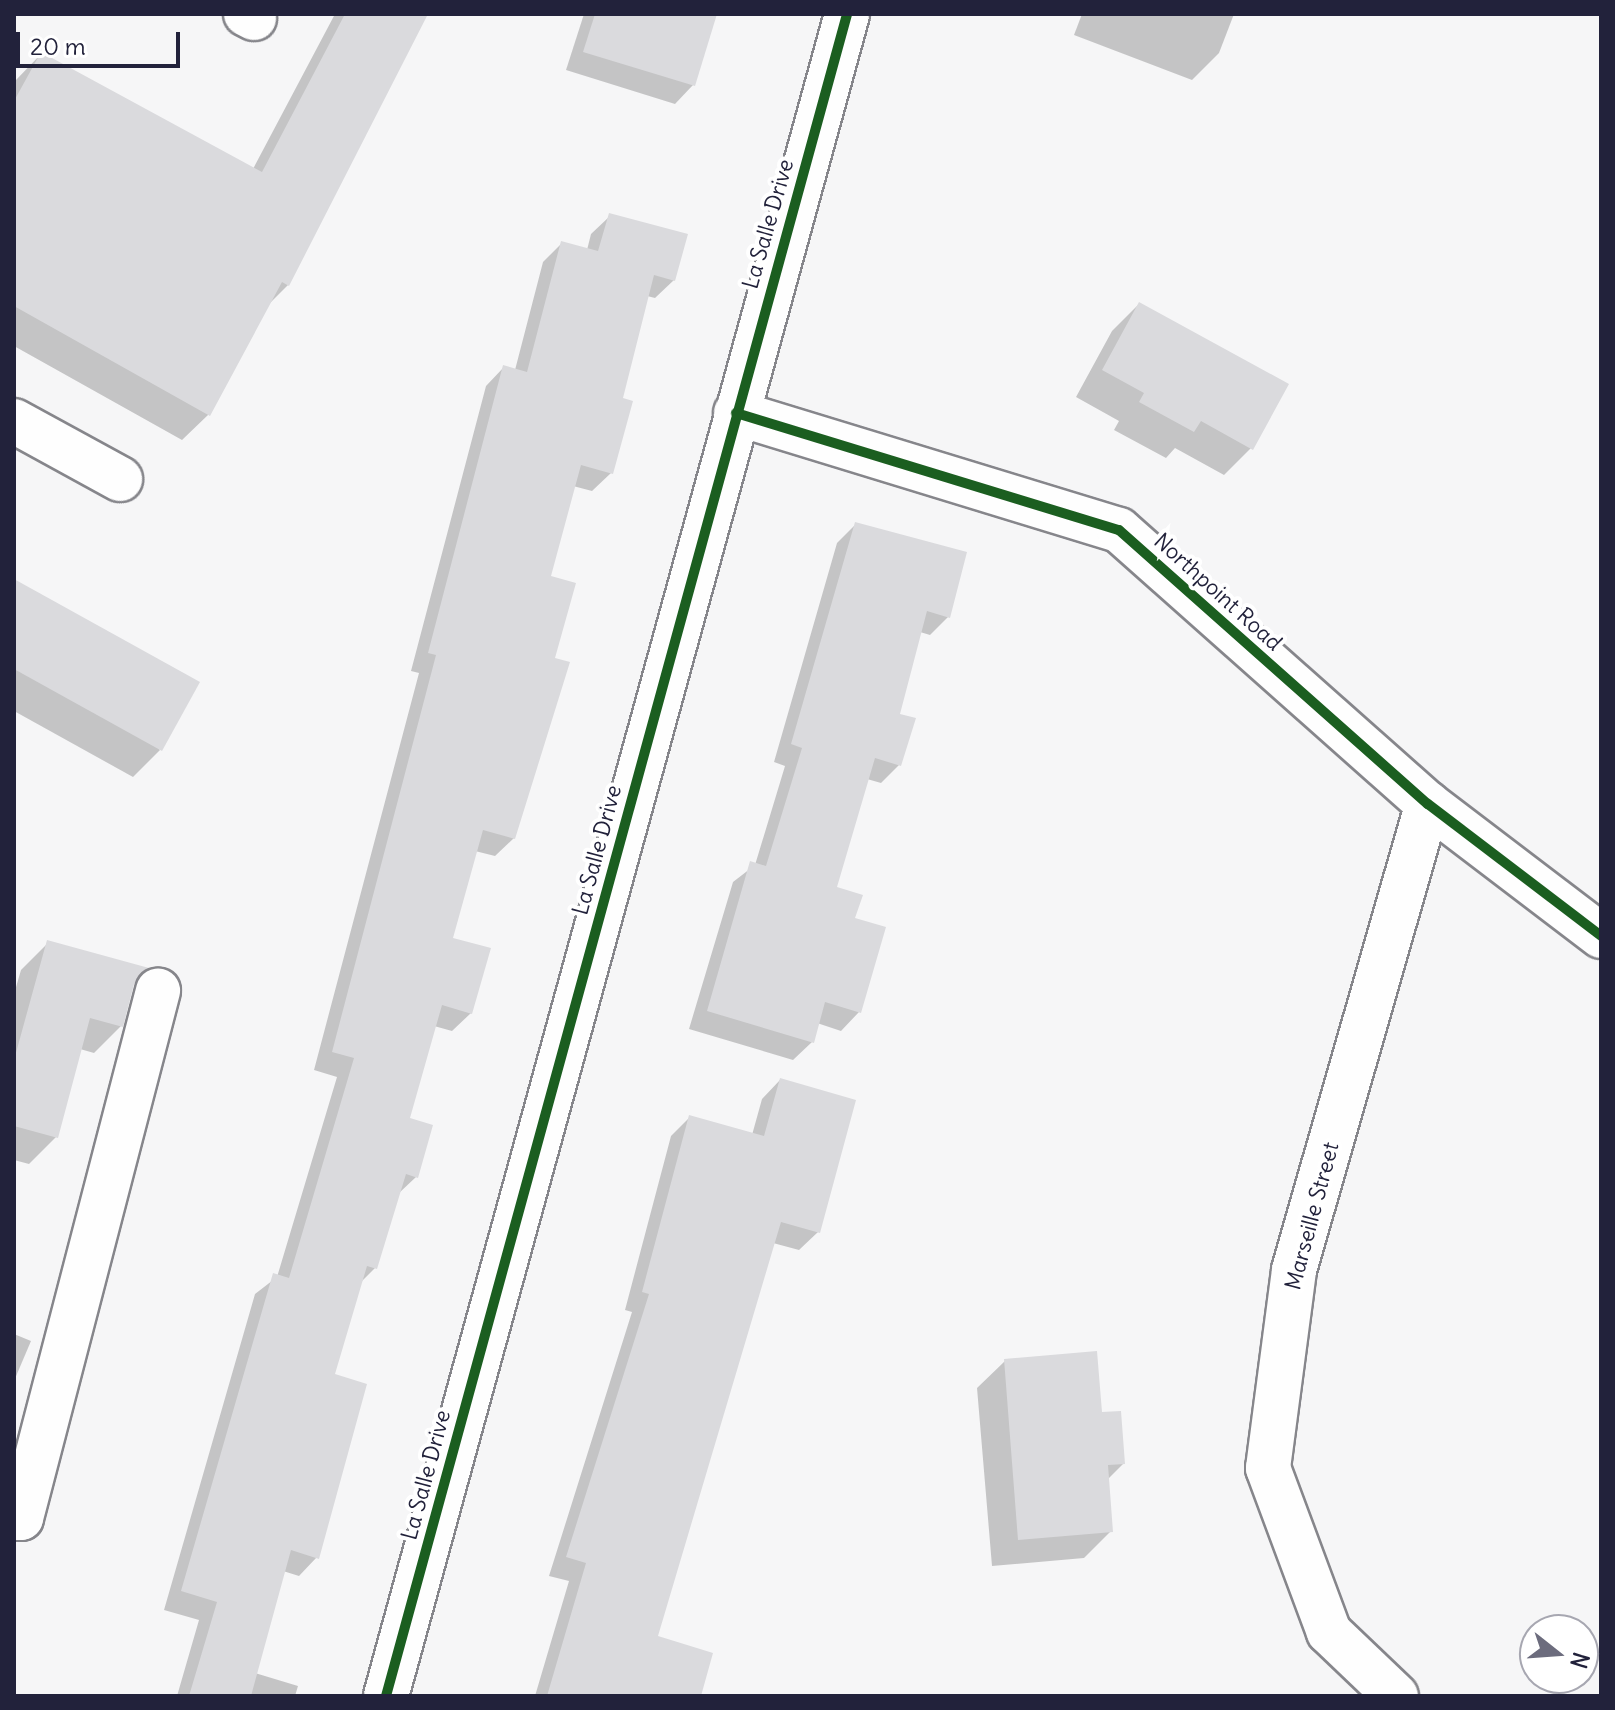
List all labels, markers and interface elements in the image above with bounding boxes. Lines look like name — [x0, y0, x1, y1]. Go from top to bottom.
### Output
scale bar — [20, 16, 184, 66]
text: 20 m — [30, 31, 86, 61]
street label: La Salle Drive — [737, 156, 799, 292]
street label: Northpoint Road — [1149, 528, 1287, 656]
street label: La Salle Drive — [567, 782, 627, 918]
street label: Marseille Street — [1280, 1139, 1344, 1293]
street label: La Salle Drive — [396, 1407, 456, 1543]
north arrow — [1519, 1614, 1599, 1694]
text: N — [1564, 1649, 1596, 1672]

